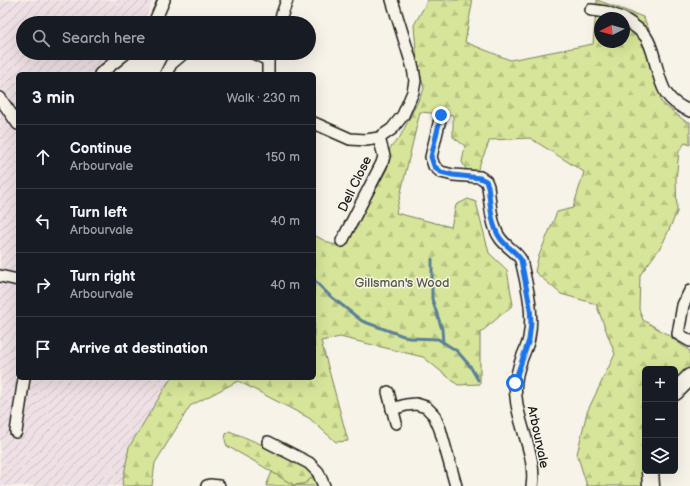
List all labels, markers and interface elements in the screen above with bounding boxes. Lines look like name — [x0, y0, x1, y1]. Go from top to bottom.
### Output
north arrow — [594, 12, 630, 48]
search box — [16, 16, 316, 60]
icon: search — [30, 27, 52, 49]
text: Search here — [62, 29, 145, 48]
text: 3 min — [32, 88, 75, 108]
text: Walk · 230 m — [226, 90, 300, 106]
route end — [432, 106, 450, 124]
text: Continue — [70, 139, 132, 158]
icon: ahead — [32, 146, 54, 168]
text: 150 m — [266, 149, 300, 165]
street label: Dell Close — [335, 153, 375, 214]
text: Arbourvale — [70, 158, 133, 174]
text: Turn left — [70, 203, 127, 222]
icon: left — [32, 210, 54, 232]
text: 40 m — [270, 213, 300, 229]
text: Arbourvale — [70, 222, 133, 238]
text: Turn right — [70, 267, 135, 286]
icon: right — [32, 274, 54, 296]
park label: Gillsman's Wood — [354, 275, 450, 291]
text: 40 m — [270, 277, 300, 293]
text: Arbourvale — [70, 286, 133, 302]
icon: arrive — [32, 338, 54, 360]
text: Arrive at destination — [70, 339, 208, 358]
map controls — [642, 366, 678, 474]
button: + — [642, 366, 678, 402]
route start — [506, 374, 524, 392]
button: − — [642, 402, 678, 438]
street label: Arbourvale — [524, 404, 552, 470]
button: layers — [642, 438, 678, 474]

